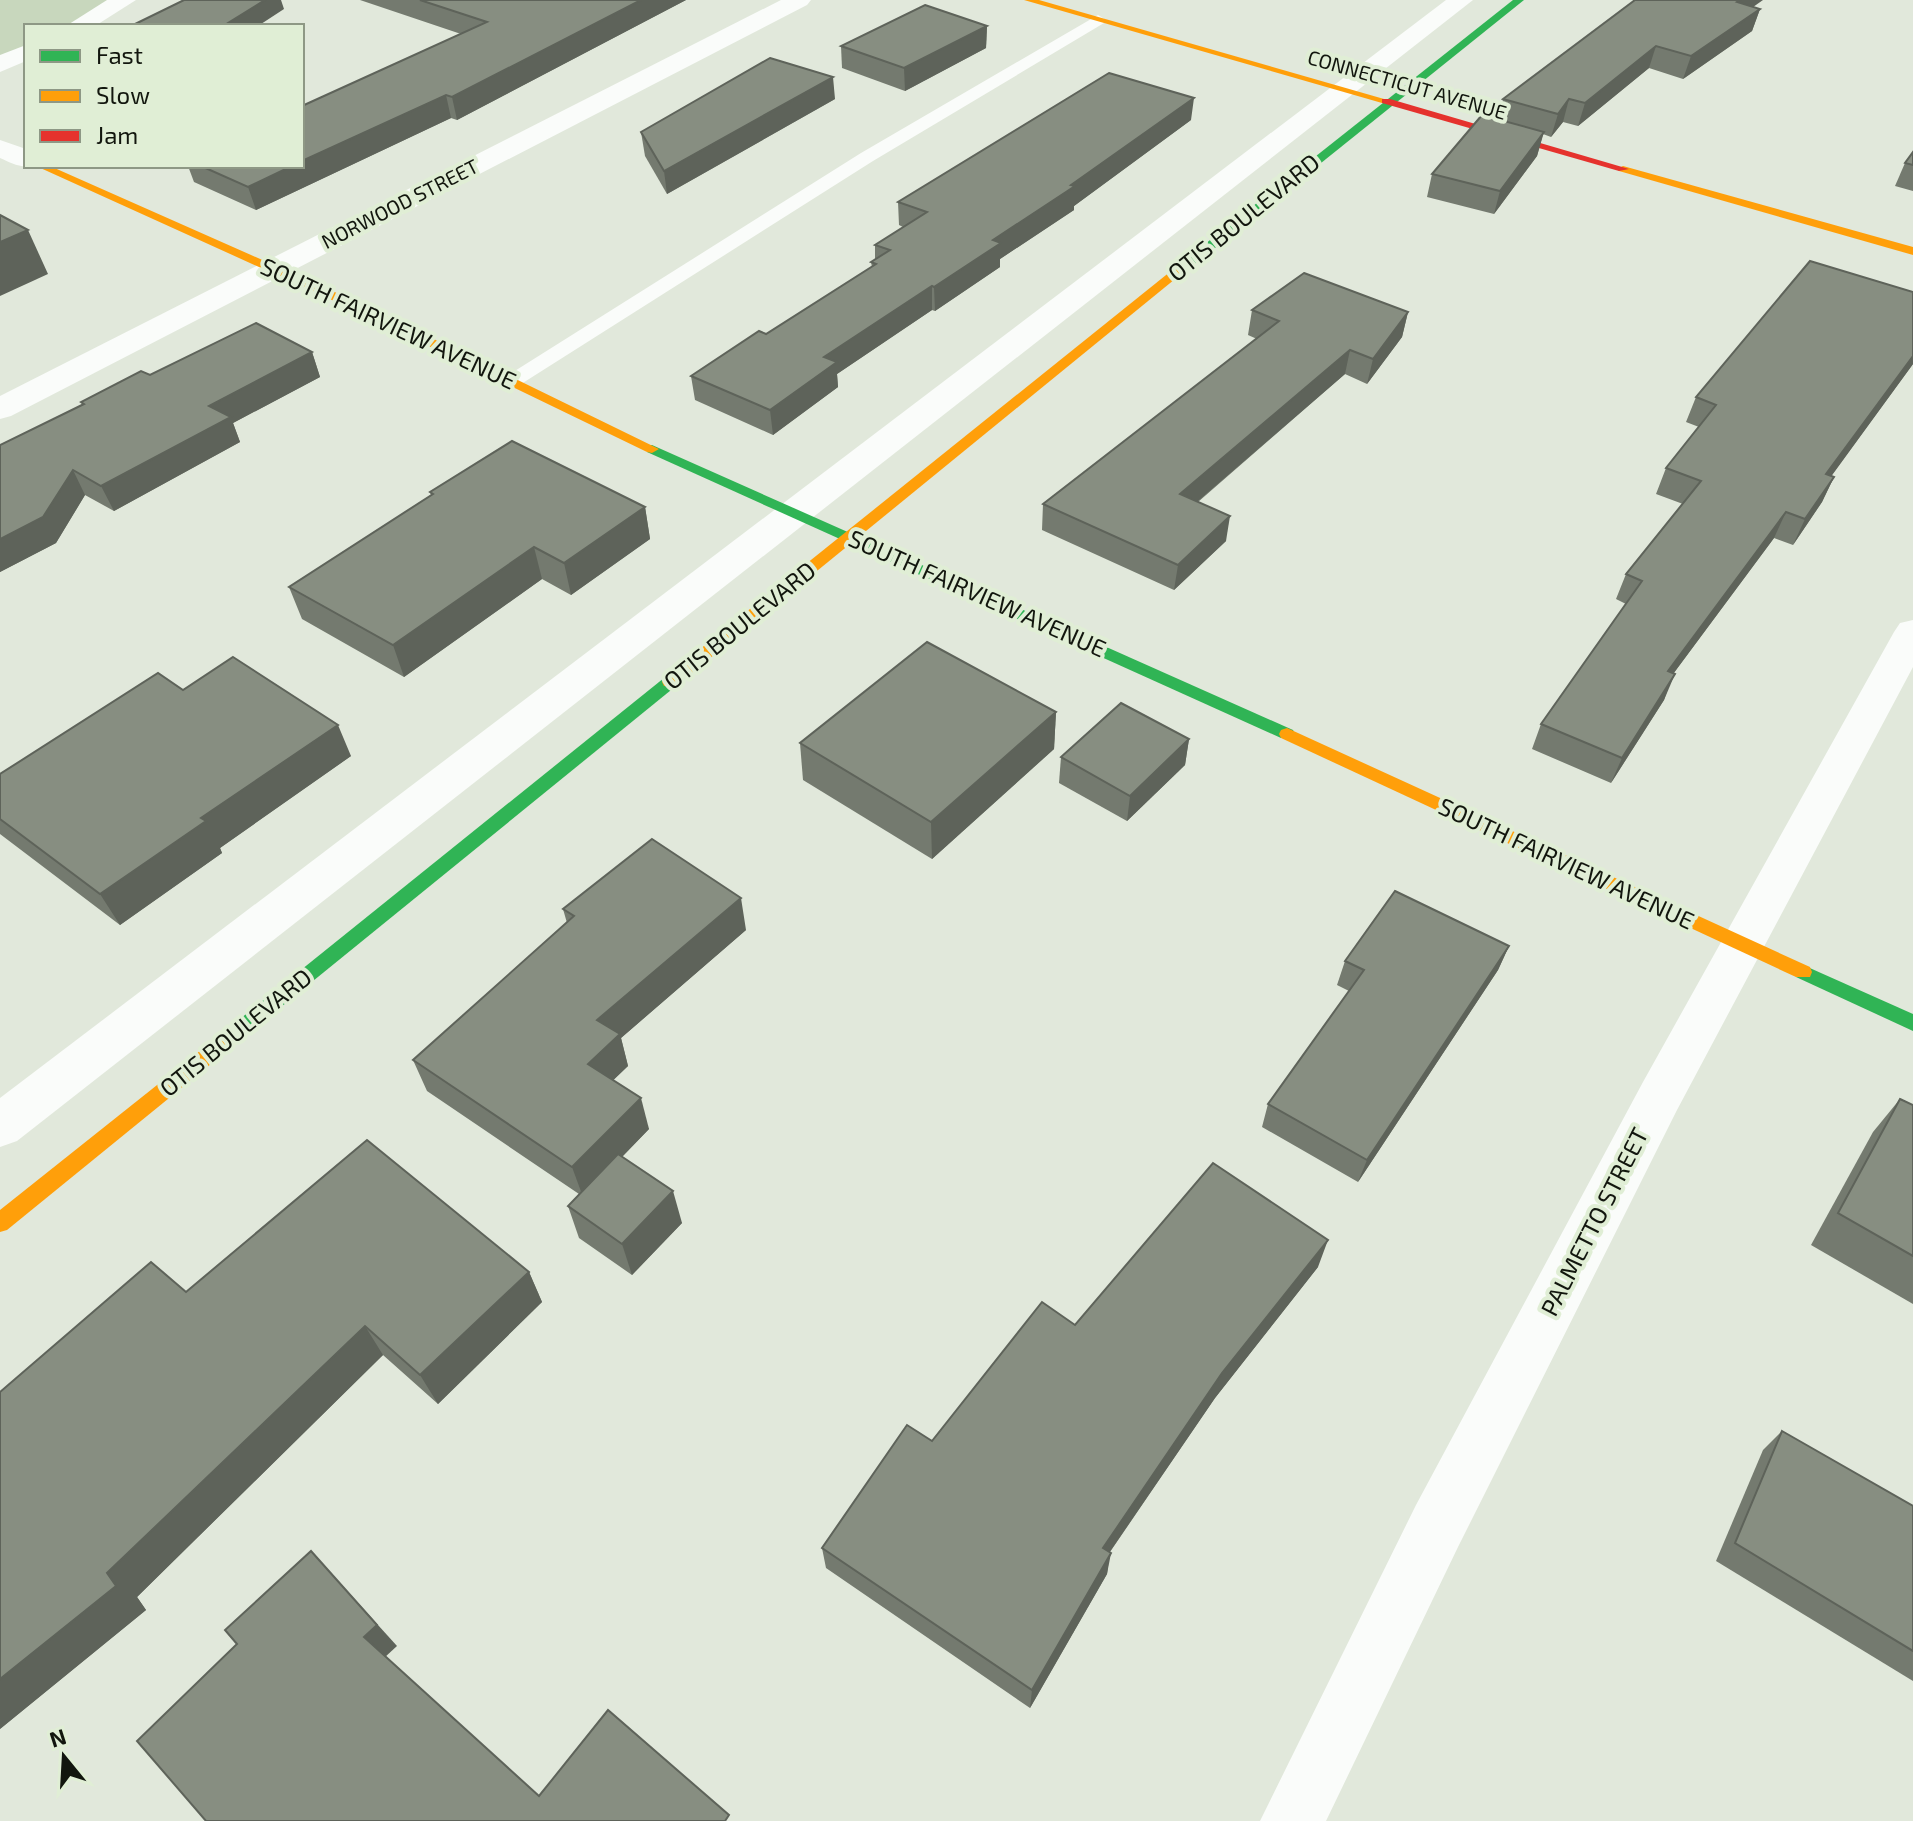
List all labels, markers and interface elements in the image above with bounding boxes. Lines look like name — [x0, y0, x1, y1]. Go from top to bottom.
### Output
legend — [24, 24, 304, 168]
text: Fast — [96, 40, 143, 69]
street label: CONNECTICUT AVENUE — [1305, 44, 1509, 124]
text: Slow — [96, 80, 150, 109]
text: Jam — [96, 120, 138, 149]
street label: OTIS BOULEVARD — [1161, 147, 1325, 287]
street label: NORWOOD STREET — [317, 153, 482, 253]
street label: SOUTH FAIRVIEW AVENUE — [256, 251, 521, 395]
street label: SOUTH FAIRVIEW AVENUE — [845, 523, 1111, 663]
street label: OTIS BOULEVARD — [657, 555, 821, 695]
street label: SOUTH FAIRVIEW AVENUE — [1434, 791, 1699, 935]
street label: OTIS BOULEVARD — [153, 962, 317, 1102]
street label: PALMETTO STREET — [1534, 1122, 1654, 1320]
north arrow — [24, 1717, 104, 1797]
text: N — [46, 1722, 69, 1752]

